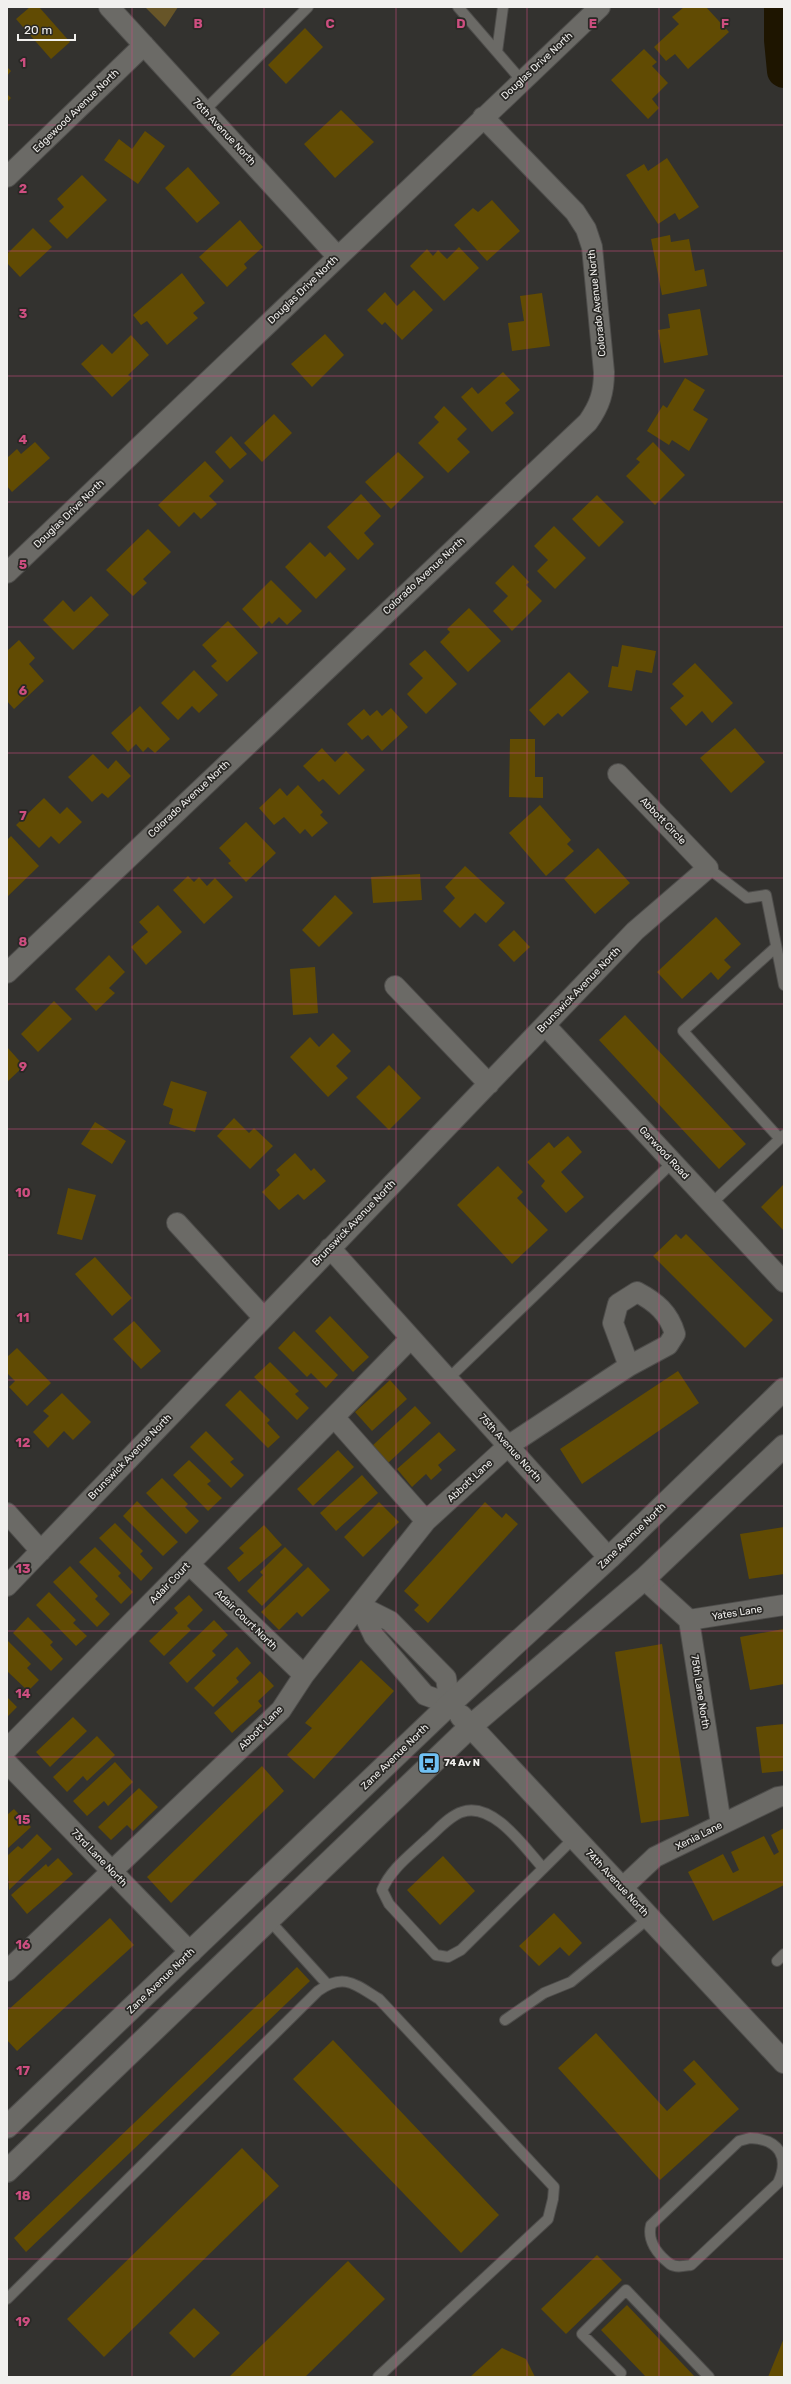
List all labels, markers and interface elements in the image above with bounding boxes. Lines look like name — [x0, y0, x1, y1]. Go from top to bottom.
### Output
scale bar — [18, 16, 75, 42]
text: B — [193, 16, 203, 31]
text: C — [325, 16, 335, 31]
text: D — [456, 16, 466, 31]
text: E — [589, 16, 597, 31]
text: F — [721, 16, 729, 31]
text: 20 m — [24, 23, 52, 37]
street label: Douglas Drive North — [499, 30, 575, 102]
text: 1 — [20, 55, 26, 70]
street label: Edgewood Avenue North — [31, 67, 121, 155]
street label: 76th Avenue North — [190, 96, 258, 168]
text: 2 — [19, 181, 27, 196]
street label: Colorado Avenue North — [585, 249, 609, 357]
street label: Douglas Drive North — [265, 253, 341, 327]
text: 3 — [19, 306, 28, 321]
text: 4 — [19, 432, 28, 447]
street label: Douglas Drive North — [31, 477, 107, 551]
street label: Colorado Avenue North — [381, 535, 467, 617]
text: 5 — [19, 557, 27, 572]
text: 6 — [19, 683, 28, 698]
street label: Colorado Avenue North — [146, 758, 232, 840]
street label: Abbott Circle — [638, 795, 689, 847]
text: 7 — [19, 808, 27, 823]
text: 8 — [19, 934, 28, 949]
street label: Brunswick Avenue North — [535, 945, 623, 1035]
text: 9 — [19, 1059, 27, 1074]
street label: Garwood Road — [637, 1124, 691, 1182]
street label: Brunswick Avenue North — [310, 1178, 398, 1268]
text: 10 — [15, 1185, 31, 1200]
text: 11 — [17, 1310, 29, 1325]
street label: Brunswick Avenue North — [86, 1412, 174, 1502]
street label: 75th Avenue North — [476, 1412, 544, 1484]
text: 12 — [16, 1435, 30, 1450]
street label: Abbott Lane — [445, 1457, 495, 1505]
street label: Zane Avenue North — [596, 1501, 668, 1571]
street label: Adair Court — [147, 1560, 193, 1606]
text: 13 — [15, 1561, 31, 1576]
street label: Adair Court North — [212, 1587, 280, 1653]
street label: Yates Lane — [711, 1603, 763, 1623]
street label: 75th Lane North — [688, 1654, 712, 1730]
text: 14 — [15, 1686, 31, 1701]
street label: Abbott Lane — [236, 1703, 286, 1753]
street label: Zane Avenue North — [359, 1722, 431, 1792]
bus stop icon: 74 Av N — [416, 1750, 442, 1776]
place label: 74 Av N — [444, 1757, 480, 1769]
text: 15 — [16, 1812, 30, 1827]
street label: Xenia Lane — [674, 1819, 725, 1853]
street label: 73rd Lane North — [69, 1827, 129, 1889]
street label: 74th Avenue North — [583, 1847, 651, 1919]
text: 16 — [16, 1937, 31, 1952]
street label: Zane Avenue North — [125, 1946, 197, 2016]
text: 17 — [16, 2063, 31, 2078]
text: 18 — [15, 2188, 31, 2203]
text: 19 — [16, 2314, 30, 2329]

